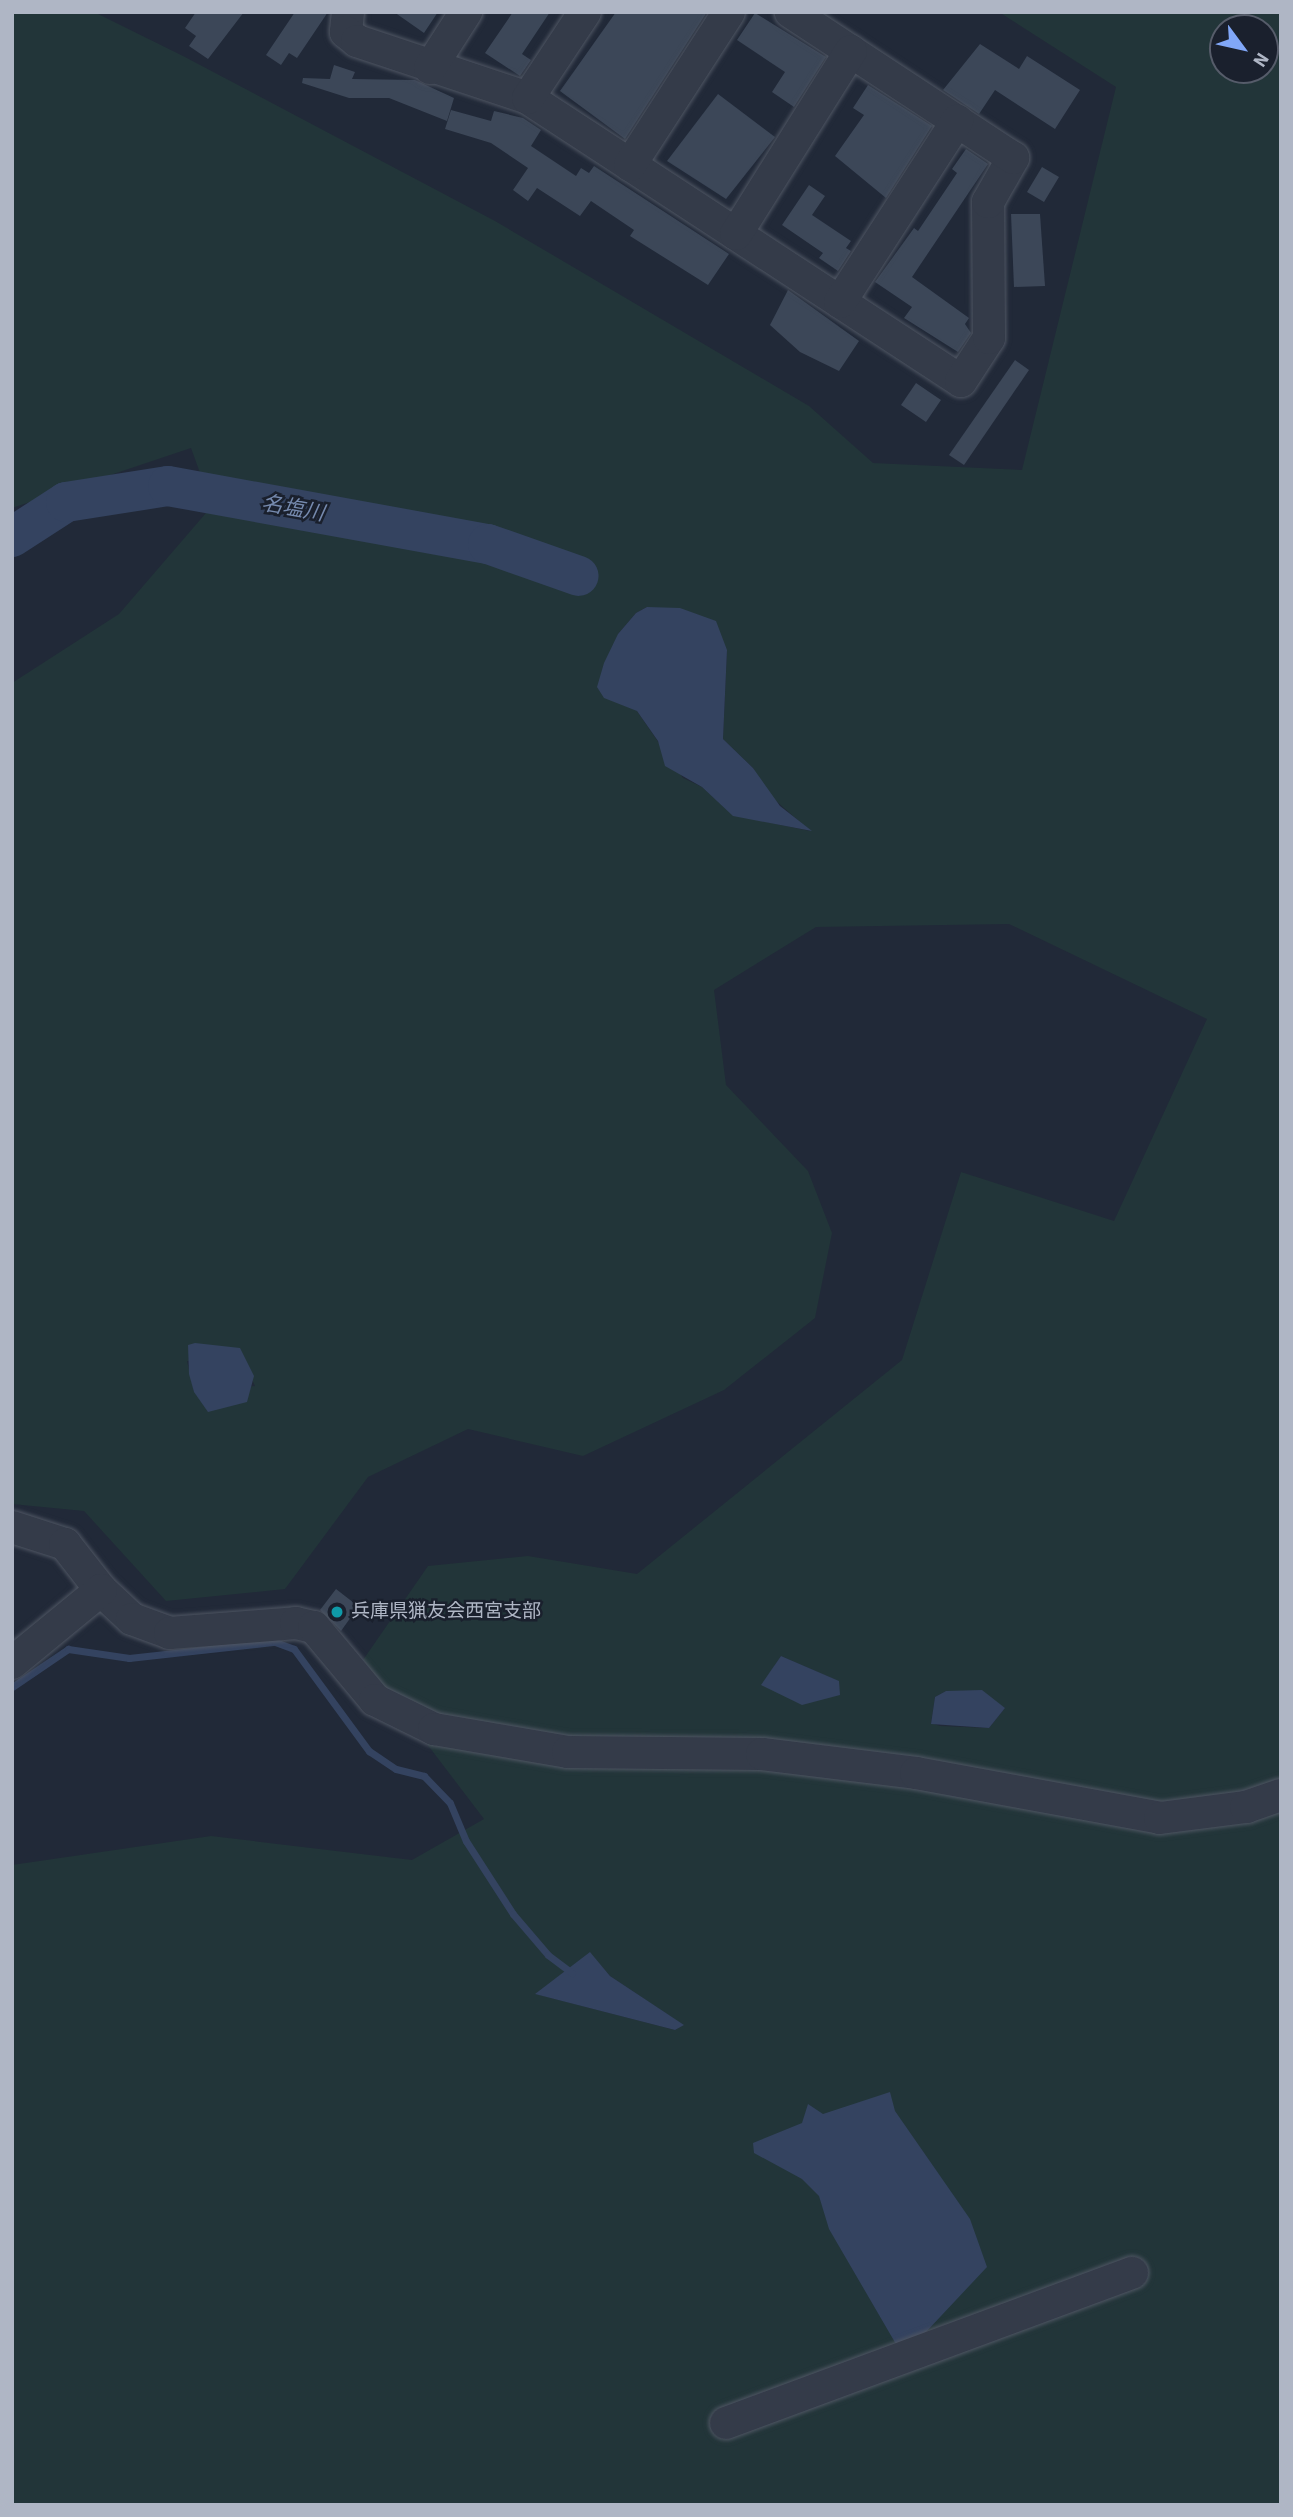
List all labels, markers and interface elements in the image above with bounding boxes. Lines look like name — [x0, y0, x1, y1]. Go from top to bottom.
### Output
north arrow — [1209, 14, 1279, 84]
text: N — [1246, 47, 1275, 72]
water label: 名塩川 — [260, 490, 326, 526]
place label: 兵庫県猟友会西宮支部 — [351, 1601, 541, 1623]
marker: 兵庫県猟友会西宮支部 — [329, 1604, 345, 1620]

